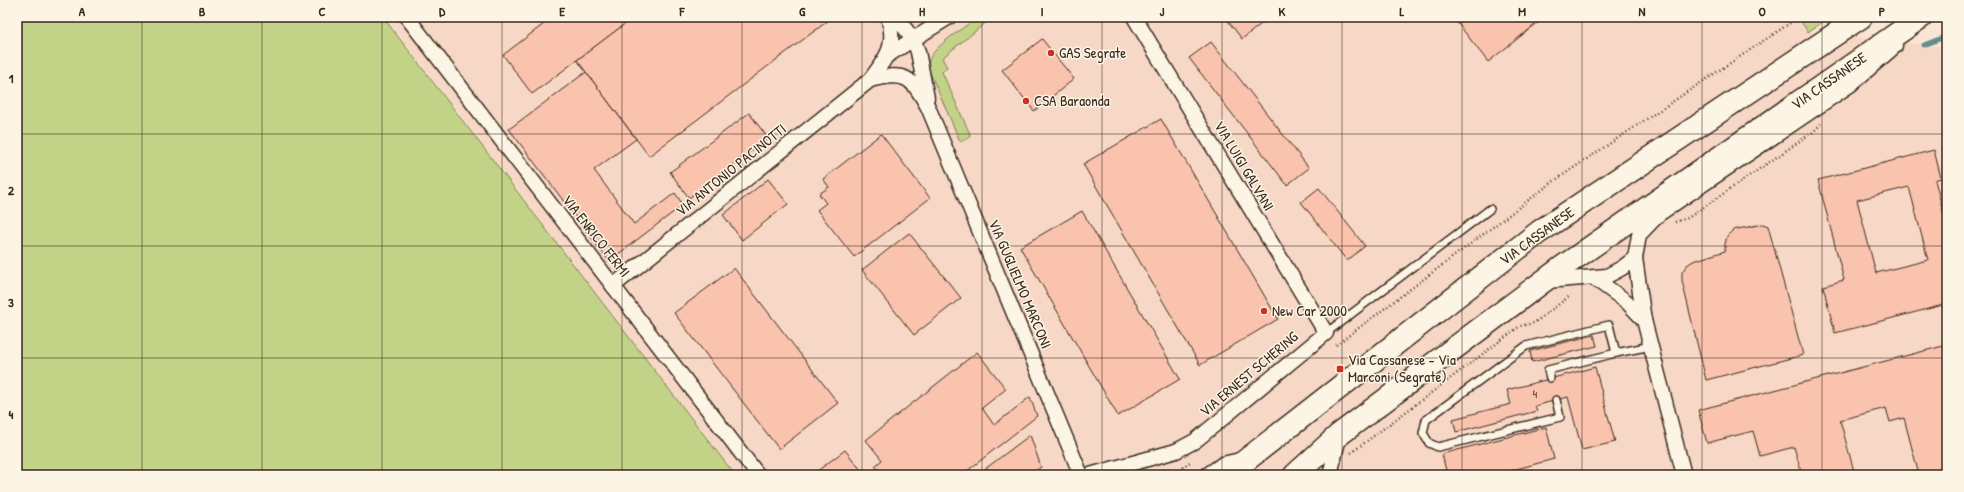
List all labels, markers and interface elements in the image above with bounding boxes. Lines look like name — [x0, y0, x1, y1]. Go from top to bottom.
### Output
text: A — [79, 2, 86, 20]
text: B — [199, 2, 206, 20]
text: C — [318, 2, 326, 20]
text: D — [439, 2, 446, 20]
text: E — [559, 2, 565, 20]
text: F — [679, 2, 686, 20]
text: G — [799, 2, 806, 20]
text: H — [919, 2, 925, 20]
text: I — [1040, 2, 1044, 20]
text: J — [1160, 2, 1165, 20]
text: K — [1279, 2, 1286, 20]
text: L — [1400, 2, 1405, 20]
text: M — [1518, 2, 1526, 20]
text: N — [1639, 2, 1646, 20]
text: O — [1758, 2, 1766, 20]
text: P — [1879, 2, 1885, 20]
place label: GAS Segrate — [1059, 42, 1126, 63]
street label: VIA CASSANESE — [1787, 47, 1871, 114]
marker: GAS Segrate — [1046, 48, 1056, 58]
text: 1 — [9, 69, 14, 87]
place label: CSA Baraonda — [1034, 90, 1110, 111]
marker: CSA Baraonda — [1021, 96, 1031, 106]
street label: VIA LUIGI GALVANI — [1209, 117, 1280, 215]
street label: VIA ANTONIO PACINOTTI — [671, 118, 790, 221]
text: 2 — [8, 181, 15, 199]
street label: VIA ENRICO FERMI — [558, 190, 635, 281]
street label: VIA CASSANESE — [1495, 201, 1579, 270]
street label: VIA GUGLIELMO MARCONI — [984, 216, 1057, 352]
text: 3 — [8, 293, 14, 311]
place label: New Car 2000 — [1272, 300, 1347, 321]
marker: New Car 2000 — [1259, 306, 1269, 316]
street label: VIA ERNEST SCHERING — [1195, 326, 1303, 421]
place label: Via Cassanese - Via Marconi (Segrate) — [1348, 349, 1456, 387]
marker: Via Cassanese - Via Marconi (Segrate) — [1335, 364, 1345, 374]
house number: 4 — [1533, 384, 1538, 402]
text: 4 — [9, 405, 14, 423]

